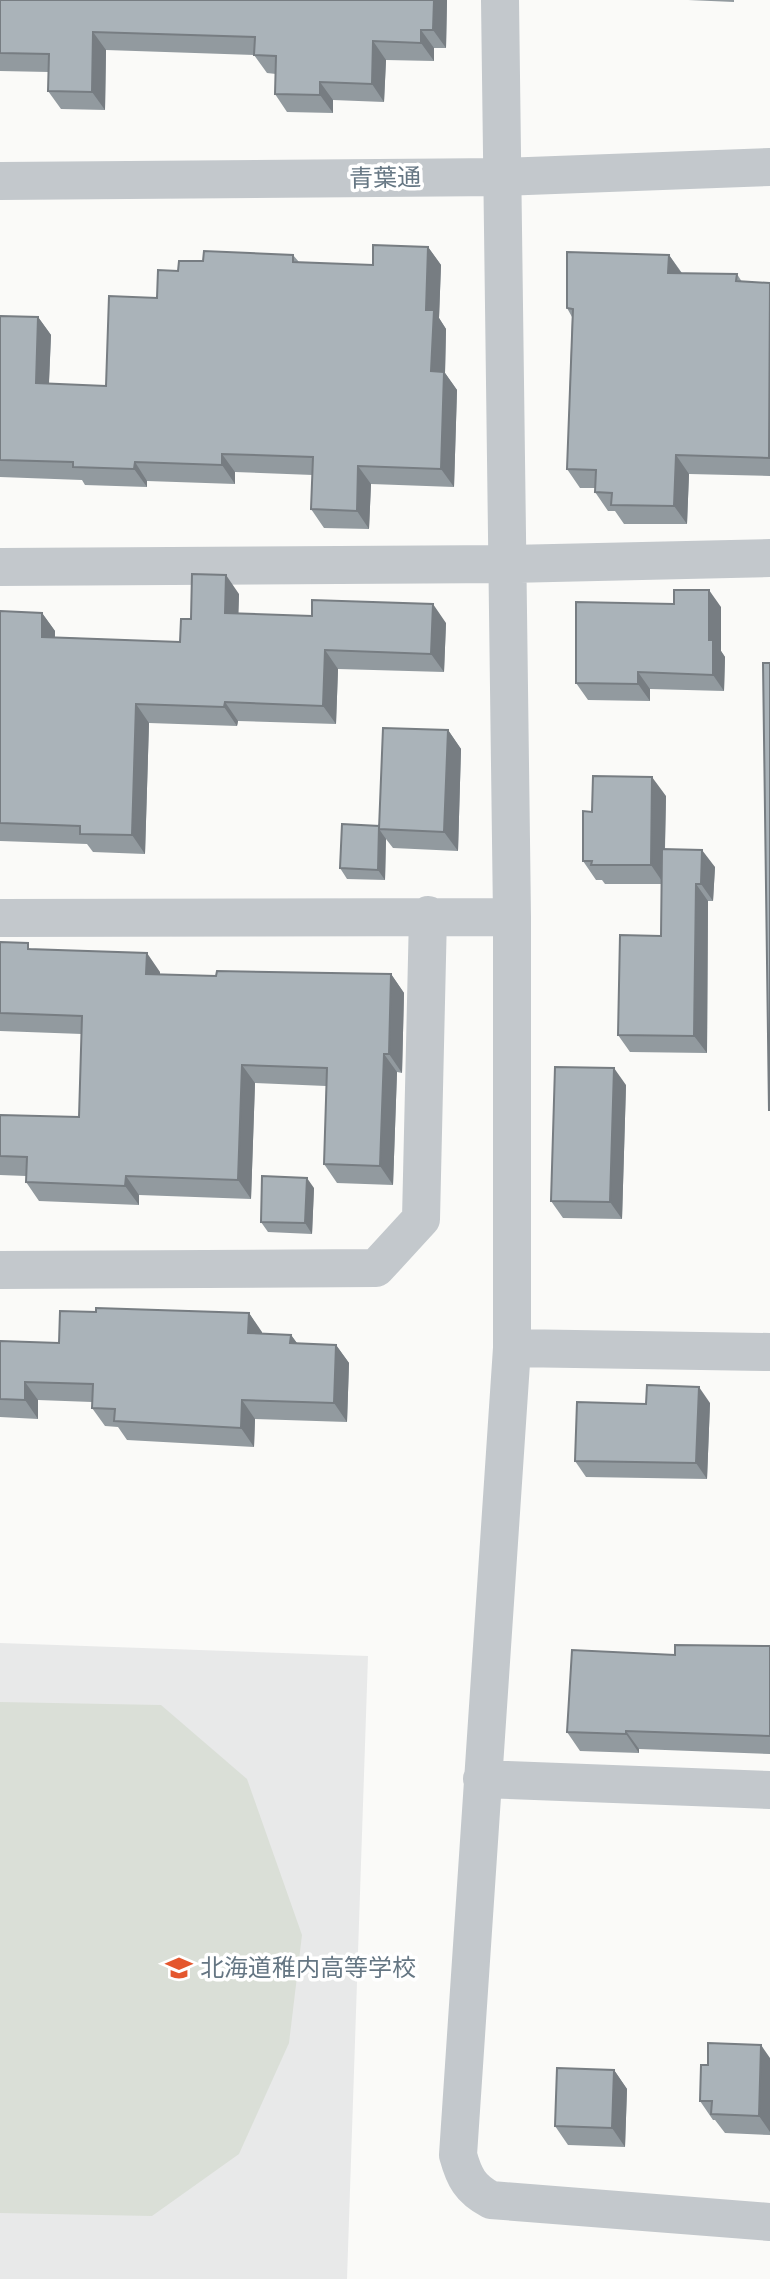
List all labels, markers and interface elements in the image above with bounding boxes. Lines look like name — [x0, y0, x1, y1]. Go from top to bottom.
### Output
street label: 青葉通 — [349, 161, 421, 192]
place label: 北海道稚内高等学校 — [200, 1952, 416, 1981]
school or university icon: 北海道稚内高等学校 — [164, 1953, 194, 1983]

